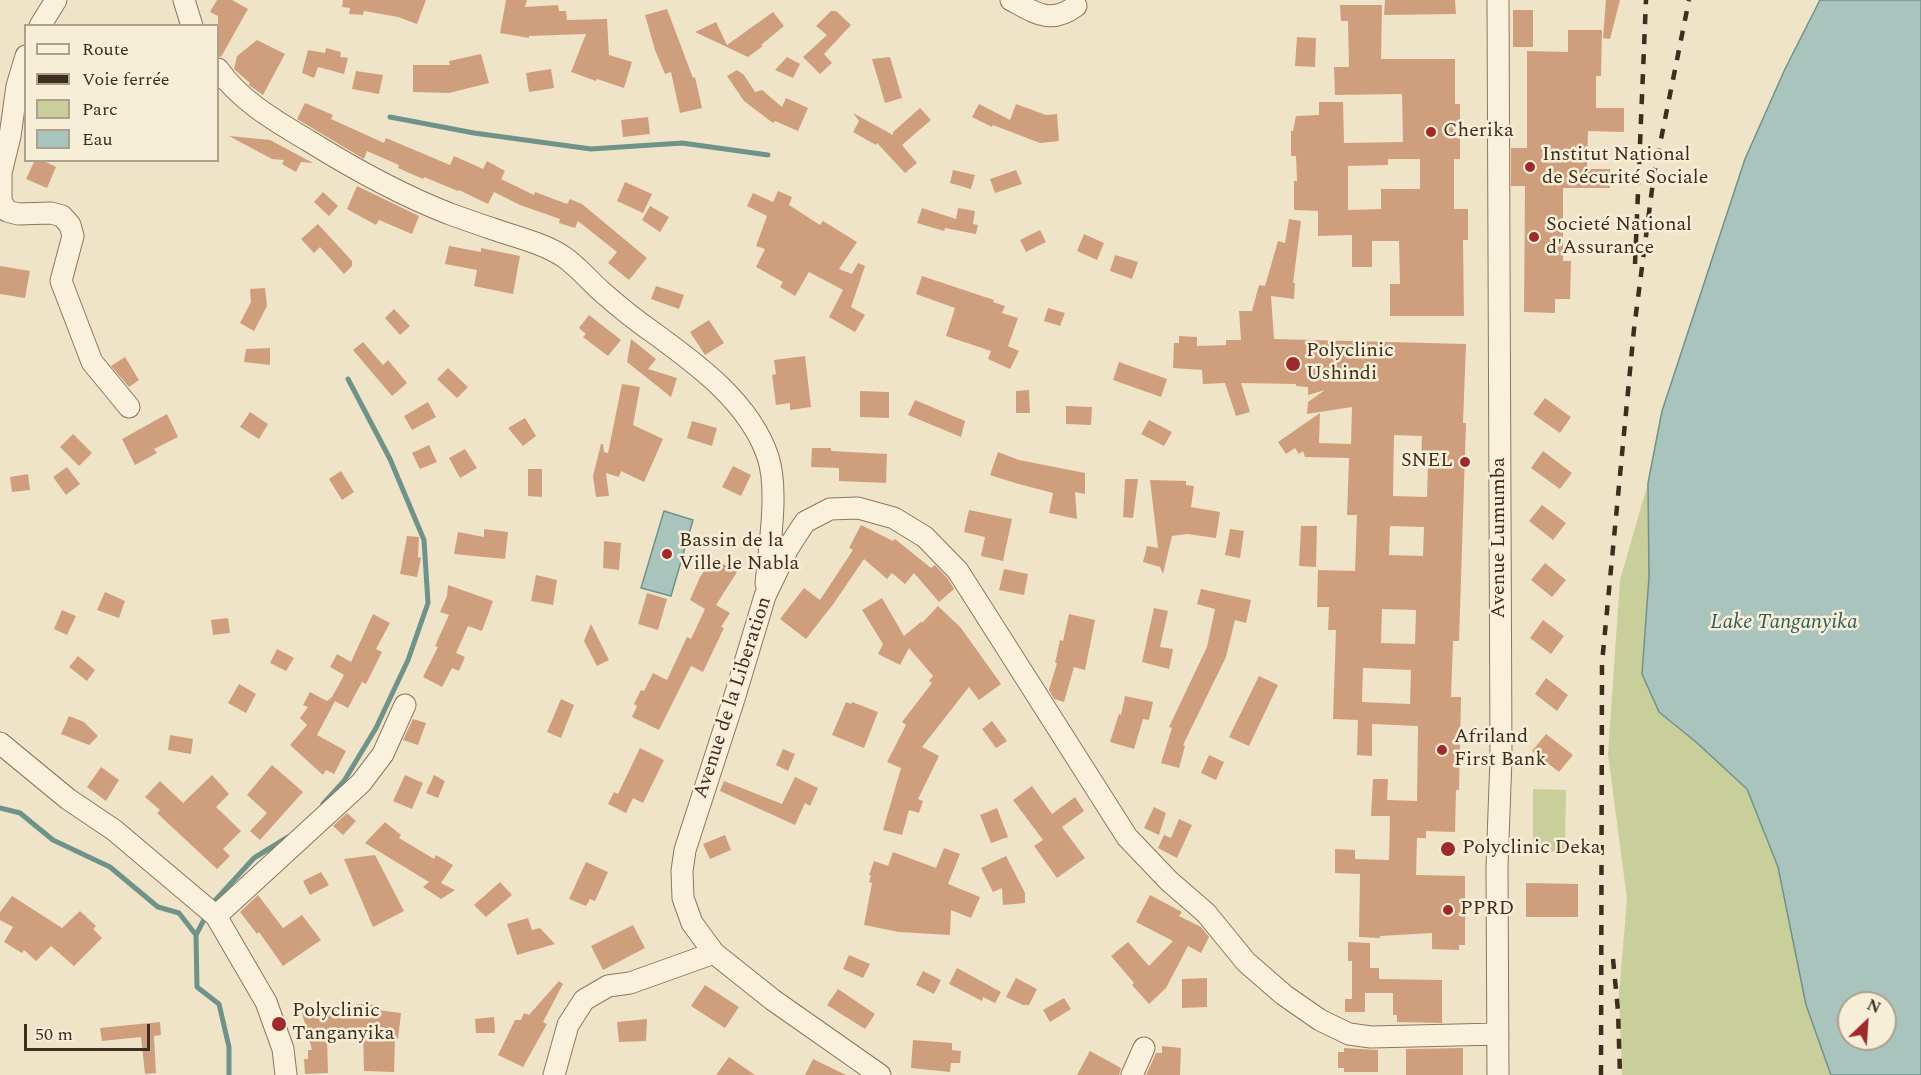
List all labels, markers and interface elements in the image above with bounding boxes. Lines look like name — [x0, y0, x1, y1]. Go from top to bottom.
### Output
legend — [24, 24, 219, 162]
text: Route — [82, 36, 129, 63]
text: Voie ferrée — [82, 66, 170, 93]
text: Parc — [82, 96, 118, 123]
place label: Cherika — [1443, 120, 1514, 144]
marker: Cherika — [1424, 125, 1438, 139]
text: Eau — [82, 126, 113, 153]
place label: Institut National de Sécurité Sociale — [1542, 144, 1708, 191]
marker: Institut National de Sécurité Sociale — [1523, 160, 1537, 174]
place label: Societé National d'Assurance — [1546, 214, 1692, 261]
marker: Societé National d'Assurance — [1527, 230, 1541, 244]
place label: Polyclinic Ushindi — [1306, 340, 1394, 387]
marker: Polyclinic Ushindi — [1284, 355, 1302, 373]
place label: SNEL — [1401, 450, 1453, 474]
marker: SNEL — [1458, 455, 1472, 469]
street label: Avenue Lumumba — [1488, 457, 1512, 619]
place label: Bassin de la Ville le Nabla — [679, 530, 799, 577]
marker: Bassin de la Ville le Nabla — [660, 547, 674, 561]
street label: Avenue de la Liberation — [690, 594, 778, 802]
water label: Lake Tanganyika — [1710, 611, 1858, 637]
place label: Afriland First Bank — [1454, 726, 1547, 773]
marker: Afriland First Bank — [1435, 743, 1449, 757]
place label: Polyclinic Deka — [1462, 837, 1601, 861]
marker: Polyclinic Deka — [1439, 840, 1457, 858]
place label: PPRD — [1460, 898, 1514, 922]
marker: PPRD — [1441, 903, 1455, 917]
north arrow — [1837, 991, 1897, 1051]
text: N — [1863, 993, 1885, 1020]
place label: Polyclinic Tanganyika — [292, 1000, 394, 1047]
scale bar — [27, 1012, 153, 1050]
marker: Polyclinic Tanganyika — [270, 1015, 288, 1033]
text: 50 m — [35, 1021, 73, 1048]

